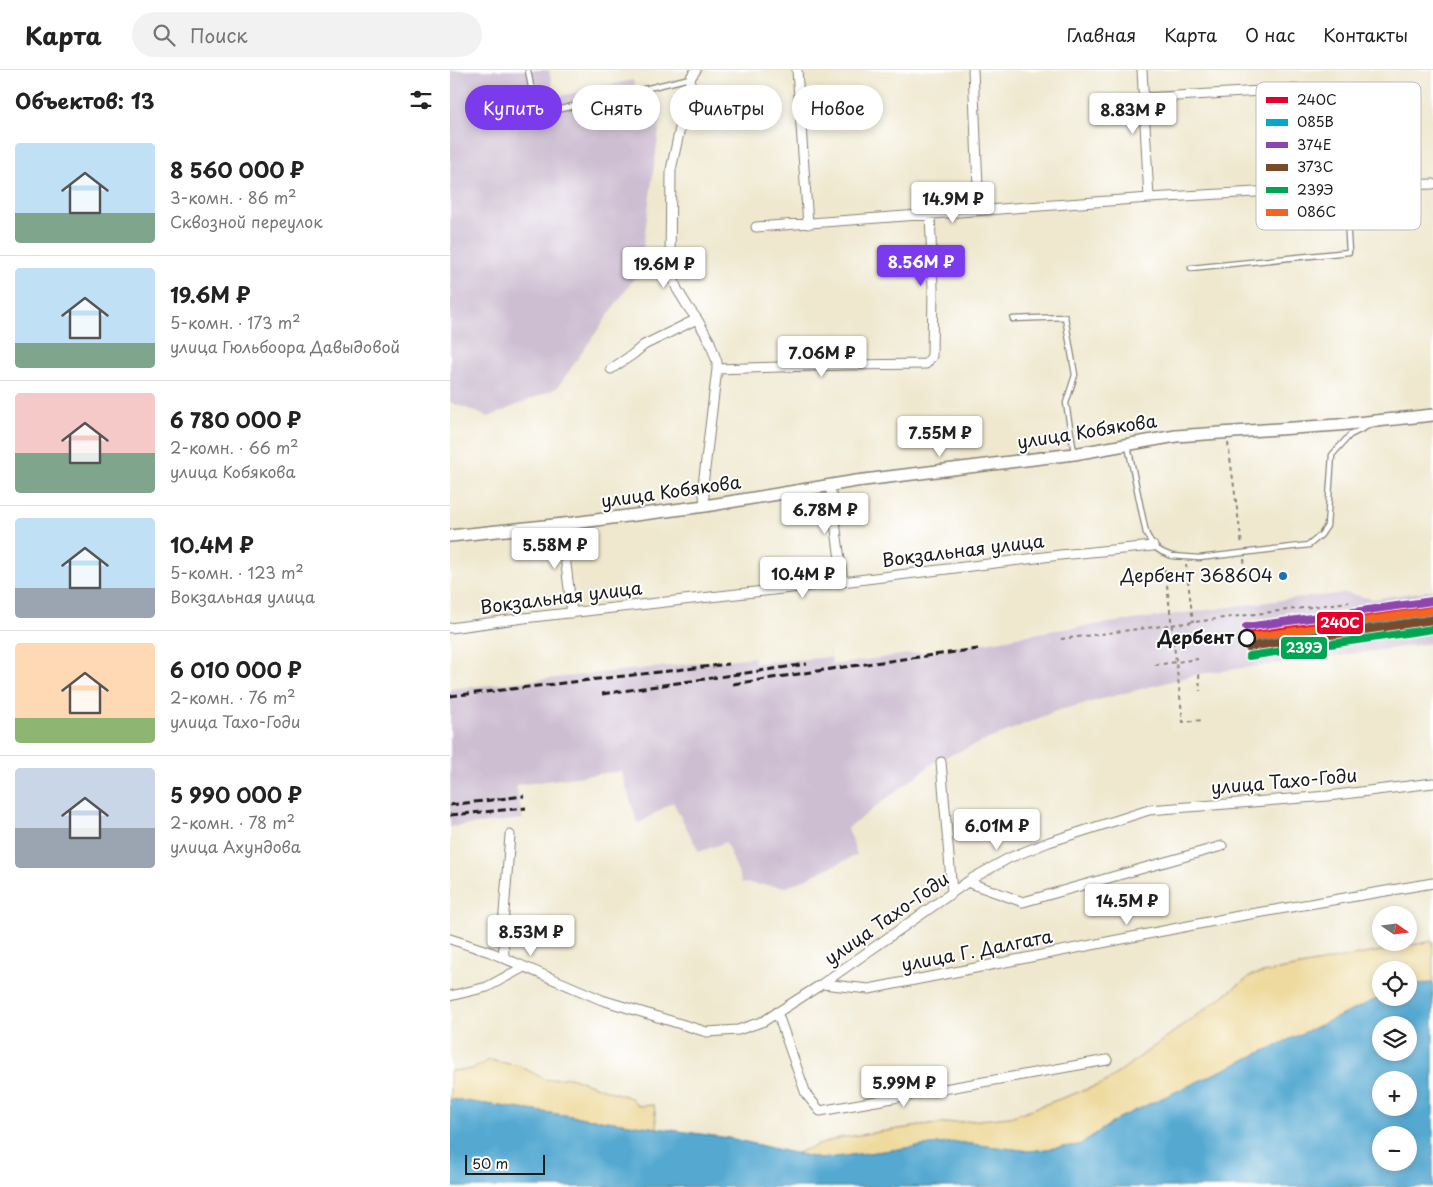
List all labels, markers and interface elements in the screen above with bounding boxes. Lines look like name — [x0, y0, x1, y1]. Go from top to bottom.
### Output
search box — [132, 12, 482, 57]
text: Карта — [25, 17, 102, 53]
icon: search — [150, 21, 178, 49]
text: Поиск — [190, 21, 248, 49]
text: Главная — [1067, 21, 1136, 48]
text: Карта — [1164, 21, 1217, 48]
text: О нас — [1245, 21, 1295, 48]
text: Контакты — [1323, 21, 1408, 48]
legend — [1256, 82, 1421, 230]
text: Объектов: 13 — [15, 84, 155, 116]
chip: Купить — [465, 85, 562, 130]
chip: Снять — [572, 85, 660, 130]
chip: Фильтры — [670, 85, 782, 130]
chip: Новое — [792, 85, 883, 130]
icon: filters — [407, 86, 435, 114]
text: 240С — [1297, 89, 1337, 110]
pin: 8.83M ₽ — [1087, 92, 1179, 135]
text: 8.83M ₽ — [1100, 97, 1166, 121]
text: 085В — [1297, 111, 1334, 132]
text: 374Е — [1297, 134, 1332, 155]
text: 8 560 000 ₽ — [170, 153, 304, 185]
text: 373C — [1297, 156, 1333, 177]
icon: home — [55, 163, 115, 223]
text: 239Э — [1297, 179, 1334, 200]
pin: 14.9M ₽ — [907, 182, 999, 224]
text: 3-комн. · 86 m² — [170, 185, 297, 209]
text: 14.9M ₽ — [922, 186, 984, 210]
text: 086С — [1297, 201, 1336, 222]
text: Сквозной переулок — [170, 209, 323, 233]
pin: 8.56M ₽ — [875, 244, 967, 287]
pin: 19.6M ₽ — [618, 246, 710, 289]
text: 8.56M ₽ — [888, 249, 954, 273]
text: 19.6M ₽ — [633, 251, 695, 275]
text: 19.6M ₽ — [170, 278, 250, 310]
icon: home — [55, 288, 115, 348]
text: 5-комн. · 173 m² — [170, 310, 300, 334]
text: улица Гюльбоора Давыдовой — [170, 334, 400, 358]
pin: 7.06M ₽ — [776, 336, 868, 378]
text: 7.06M ₽ — [789, 340, 855, 364]
text: 6 780 000 ₽ — [170, 403, 301, 435]
street label: улица Кобякова — [1015, 406, 1159, 455]
icon: home — [55, 413, 115, 473]
pin: 7.55M ₽ — [894, 416, 986, 458]
text: 7.55M ₽ — [908, 420, 972, 444]
text: 2-комн. · 66 m² — [170, 435, 299, 459]
text: улица Кобякова — [170, 459, 295, 483]
street label: улица Кобякова — [599, 467, 743, 514]
pin: 6.78M ₽ — [779, 492, 871, 535]
text: 6.78M ₽ — [792, 497, 858, 521]
street label: Вокзальная улица — [880, 526, 1046, 573]
text: 10.4M ₽ — [170, 528, 254, 560]
pin: 5.58M ₽ — [509, 528, 601, 570]
text: 5.58M ₽ — [523, 532, 587, 556]
icon: home — [55, 538, 115, 598]
pin: 10.4M ₽ — [757, 556, 849, 599]
text: 5-комн. · 123 m² — [170, 560, 304, 584]
text: 10.4M ₽ — [771, 561, 835, 585]
place label: Дербент 368604 — [1120, 561, 1273, 588]
marker: Дербент 368604 — [1277, 570, 1289, 582]
street label: Вокзальная улица — [478, 573, 644, 620]
text: Вокзальная улица — [170, 584, 315, 608]
line badge: 240С — [1316, 611, 1364, 635]
text: 240С — [1320, 612, 1360, 633]
place label: Дербент — [1157, 623, 1235, 650]
marker: Дербент — [1238, 629, 1256, 647]
line badge: 239Э — [1280, 636, 1328, 660]
text: 239Э — [1286, 637, 1323, 658]
text: 6 010 000 ₽ — [170, 653, 302, 685]
icon: home — [55, 663, 115, 723]
text: 2-комн. · 76 m² — [170, 685, 295, 709]
text: улица Тахо-Годи — [170, 709, 300, 733]
street label: улица Тахо-Годи — [1210, 761, 1358, 800]
text: 5 990 000 ₽ — [170, 778, 302, 810]
icon: home — [55, 788, 115, 848]
pin: 6.01M ₽ — [951, 808, 1043, 851]
text: 2-комн. · 78 m² — [170, 810, 295, 834]
text: 6.01M ₽ — [965, 813, 1029, 837]
text: улица Ахундова — [170, 834, 301, 858]
street label: улица Тахо-Годи — [818, 865, 954, 971]
pin: 14.5M ₽ — [1081, 884, 1173, 926]
text: 14.5M ₽ — [1096, 888, 1158, 912]
north arrow — [1372, 906, 1418, 951]
map controls — [1372, 906, 1417, 1171]
pin: 8.53M ₽ — [485, 914, 577, 957]
text: 8.53M ₽ — [499, 919, 563, 943]
street label: улица Г. Далгата — [899, 922, 1055, 977]
button: locate — [1372, 961, 1417, 1006]
button: layers — [1372, 1016, 1417, 1061]
pin: 5.99M ₽ — [858, 1066, 950, 1108]
text: 5.99M ₽ — [872, 1070, 936, 1094]
button: + — [1372, 1071, 1417, 1116]
button: − — [1372, 1126, 1417, 1171]
scale bar — [465, 1152, 545, 1175]
text: 50 m — [472, 1153, 508, 1174]

